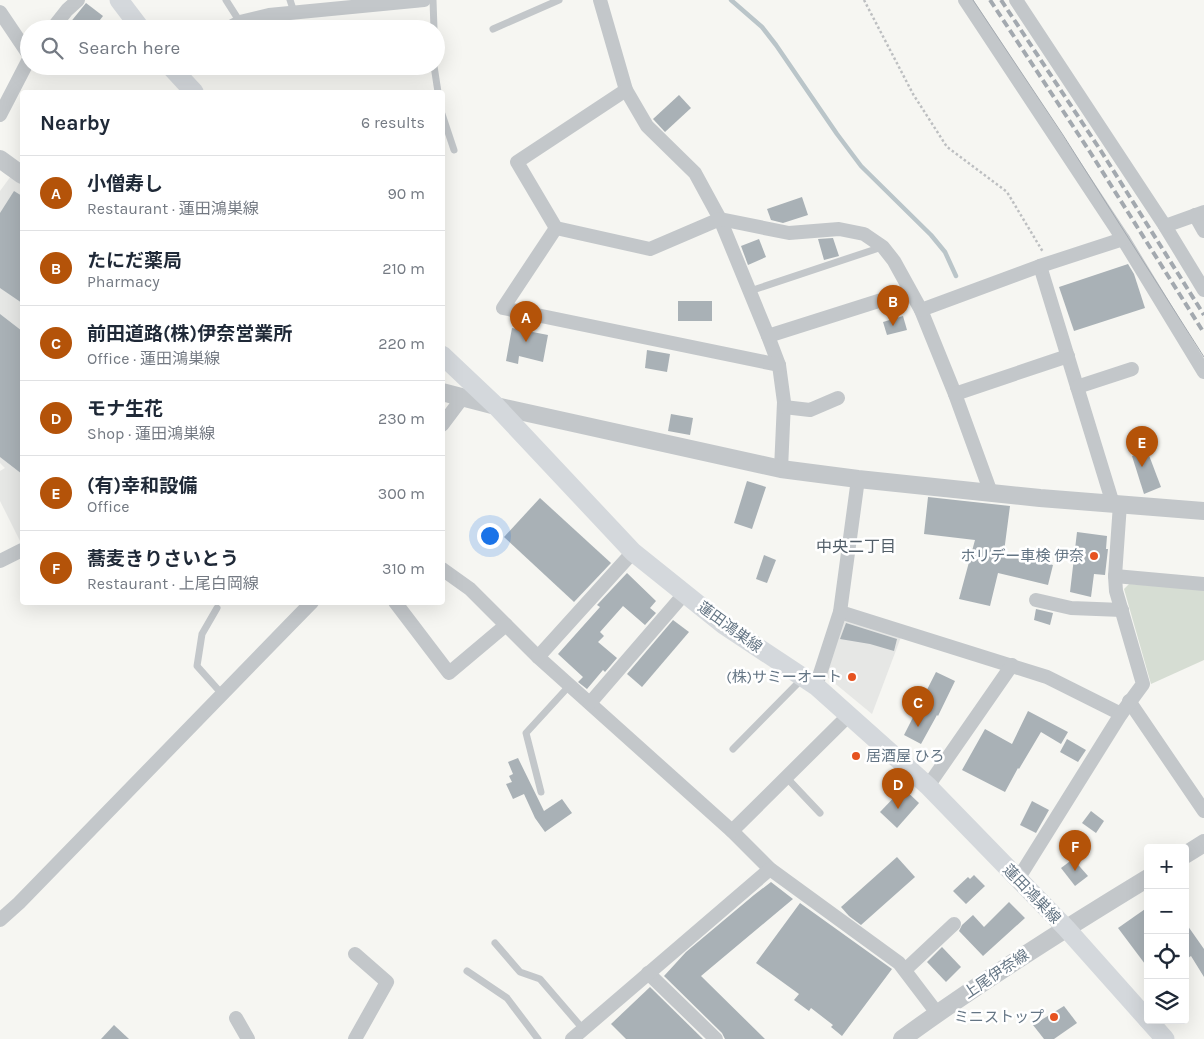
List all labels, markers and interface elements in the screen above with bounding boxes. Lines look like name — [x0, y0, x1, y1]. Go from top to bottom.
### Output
search box — [20, 20, 445, 75]
icon: search — [38, 34, 66, 62]
text: Search here — [78, 37, 180, 59]
text: Nearby — [40, 111, 110, 135]
text: 6 results — [361, 113, 425, 132]
text: 小僧寿し — [87, 173, 163, 195]
text: A — [51, 184, 61, 203]
text: 90 m — [387, 184, 425, 203]
text: Restaurant · 蓮田鴻巣線 — [87, 199, 259, 218]
text: たにだ薬局 — [87, 250, 182, 272]
text: B — [51, 259, 61, 278]
text: 210 m — [382, 259, 425, 278]
text: Pharmacy — [87, 272, 160, 291]
pin: B — [877, 285, 909, 326]
pin: A — [510, 301, 542, 342]
text: 前田道路(株)伊奈営業所 — [87, 323, 292, 345]
text: C — [51, 334, 61, 353]
text: 220 m — [378, 334, 425, 353]
text: Office · 蓮田鴻巣線 — [87, 349, 220, 368]
text: モナ生花 — [87, 398, 163, 420]
text: D — [51, 409, 61, 428]
text: 230 m — [378, 409, 425, 428]
text: Shop · 蓮田鴻巣線 — [87, 424, 215, 443]
pin: E — [1126, 426, 1158, 467]
text: (有)幸和設備 — [87, 475, 197, 497]
text: E — [51, 484, 61, 503]
text: 300 m — [378, 484, 425, 503]
text: Office — [87, 497, 130, 516]
your location — [477, 523, 503, 549]
district label: 中央二丁目 — [816, 537, 896, 556]
place label: ホリデー車検 伊奈 — [960, 547, 1084, 565]
text: 蕎麦きりさいとう — [87, 548, 239, 570]
marker: ホリデー車検 伊奈 — [1088, 550, 1100, 562]
text: F — [52, 559, 60, 578]
text: 310 m — [382, 559, 425, 578]
text: Restaurant · 上尾白岡線 — [87, 574, 259, 593]
street label: 蓮田鴻巣線 — [694, 598, 766, 656]
place label: (株)サミーオート — [726, 668, 842, 686]
marker: (株)サミーオート — [846, 671, 858, 683]
pin: C — [902, 686, 934, 727]
place label: 居酒屋 ひろ — [866, 747, 945, 765]
marker: 居酒屋 ひろ — [850, 750, 862, 762]
pin: D — [882, 768, 914, 809]
pin: F — [1059, 830, 1091, 871]
map controls — [1144, 844, 1189, 1024]
button: + — [1144, 844, 1189, 889]
street label: 蓮田鴻巣線 — [999, 861, 1065, 927]
button: − — [1144, 889, 1189, 934]
button: locate — [1144, 934, 1189, 979]
street label: 上尾伊奈線 — [960, 946, 1032, 1002]
button: layers — [1144, 979, 1189, 1024]
place label: ミニストップ — [954, 1008, 1044, 1026]
marker: ミニストップ — [1048, 1011, 1060, 1023]

